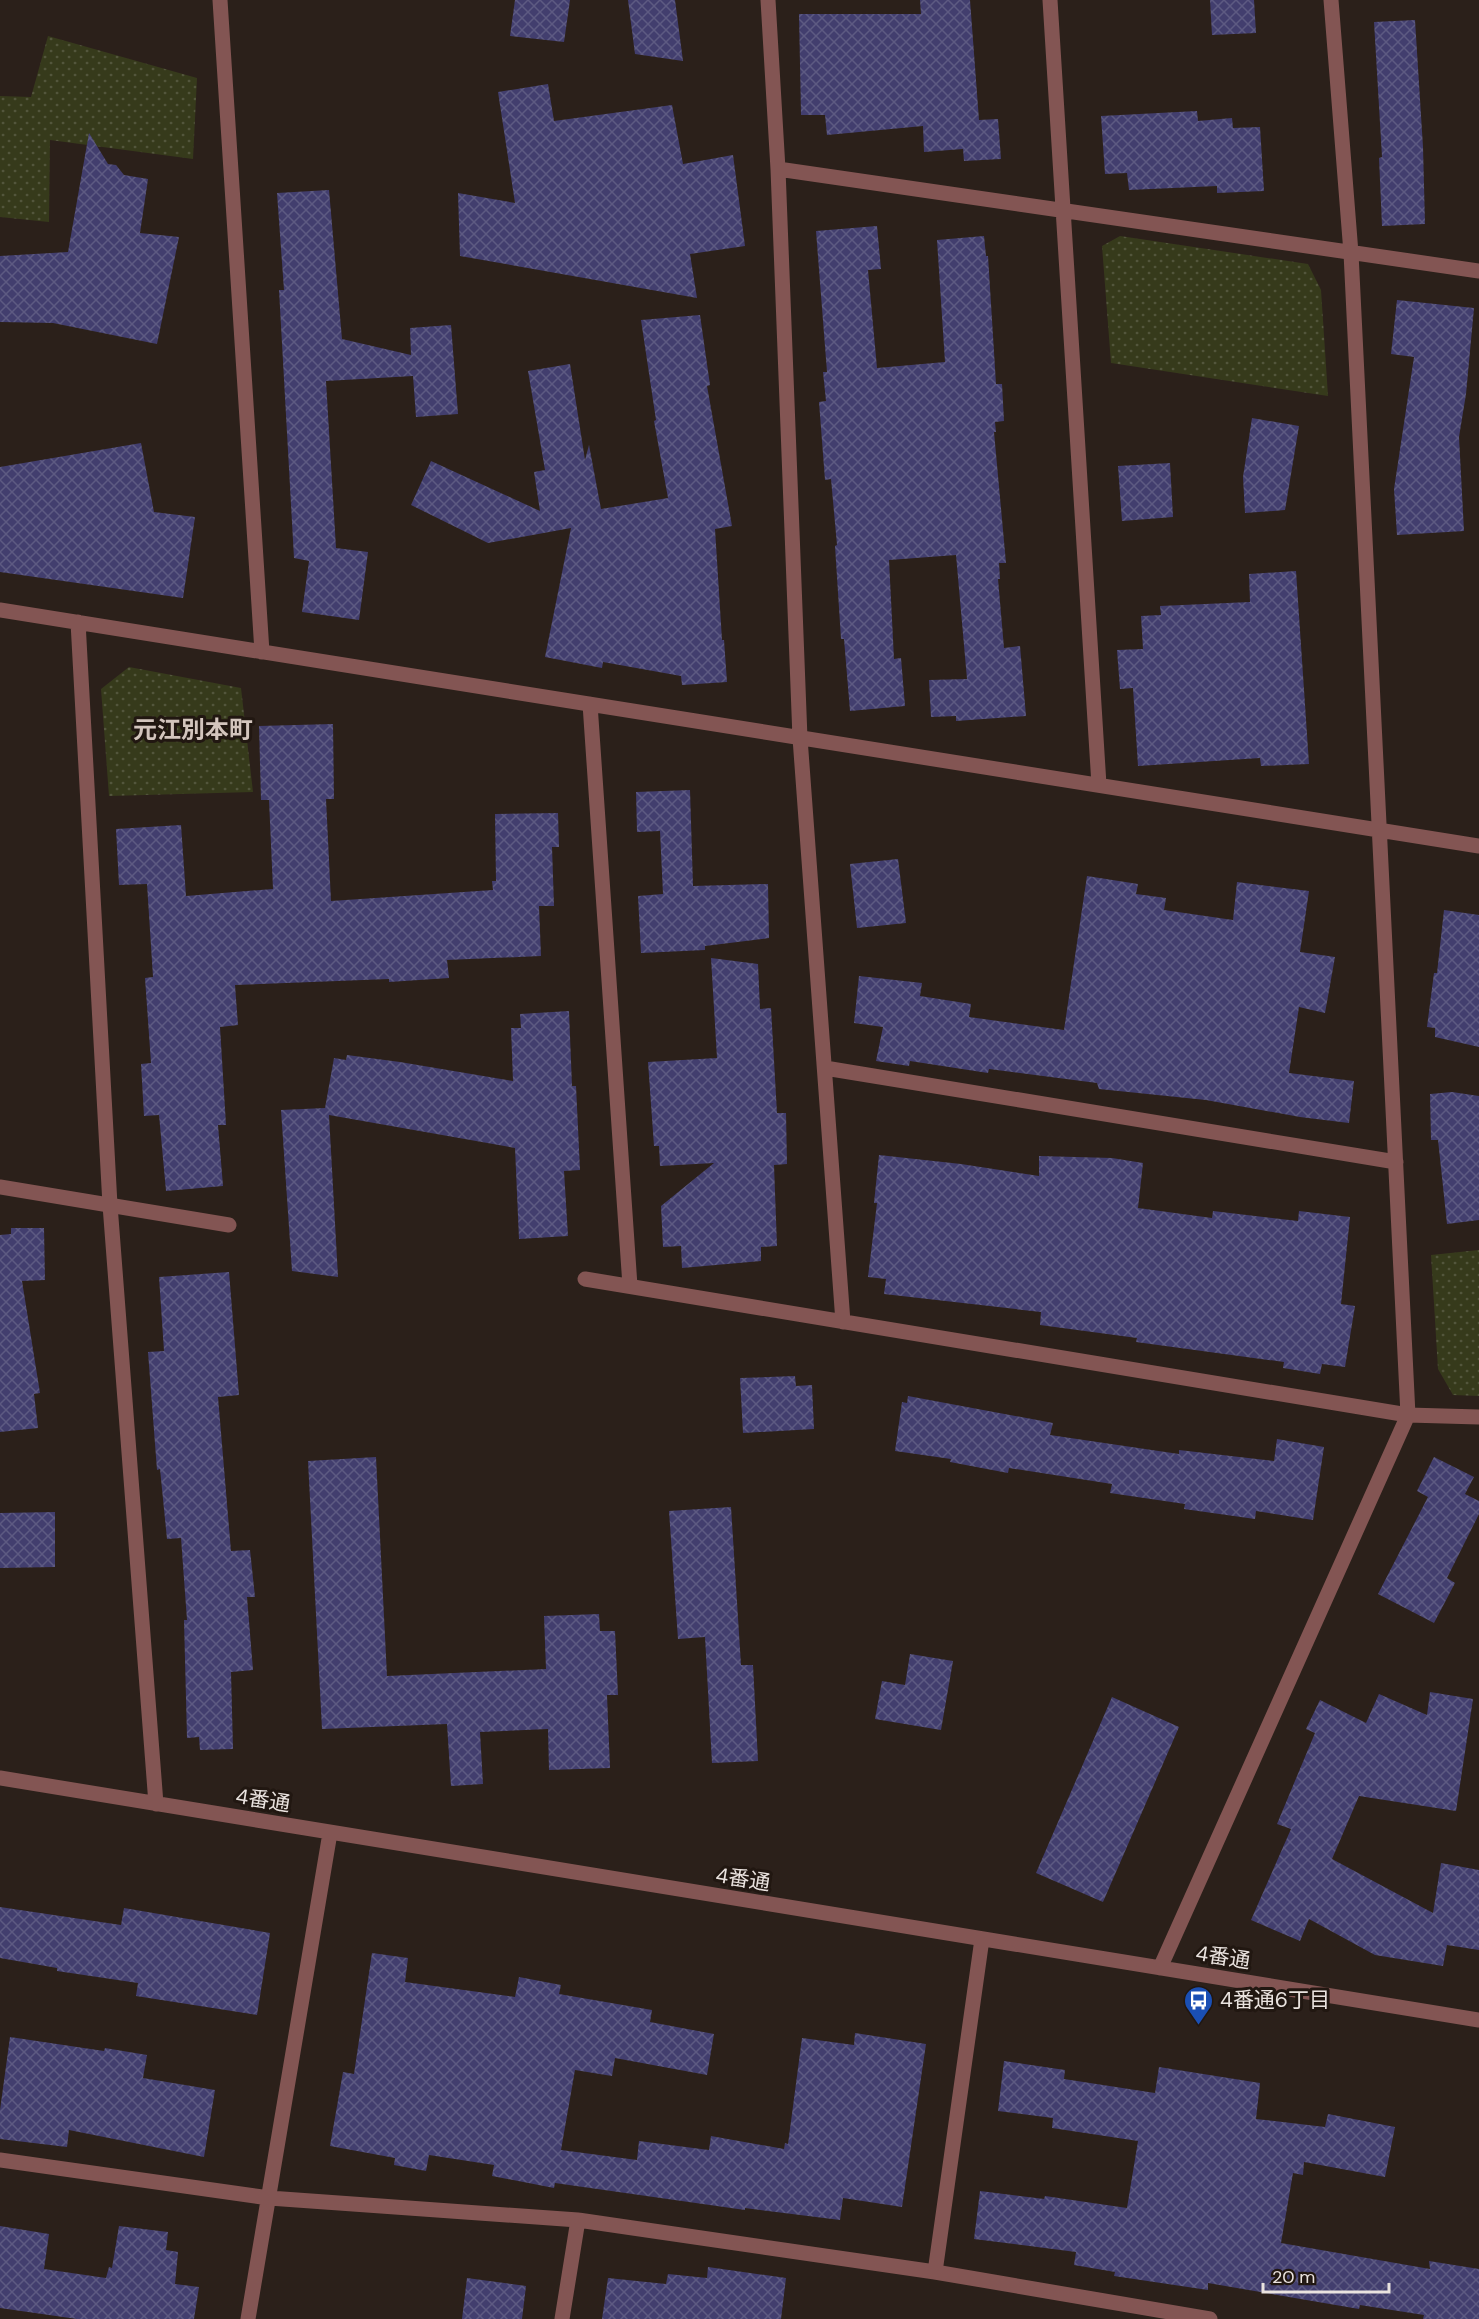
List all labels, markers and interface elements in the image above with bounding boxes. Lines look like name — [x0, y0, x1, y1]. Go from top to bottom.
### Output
district label: 元江別本町 — [133, 714, 253, 745]
street label: 4番通 — [234, 1782, 292, 1818]
street label: 4番通 — [714, 1861, 772, 1897]
street label: 4番通 — [1194, 1939, 1252, 1975]
bus stop icon: 4番通6丁目 — [1183, 1984, 1215, 2026]
place label: 4番通6丁目 — [1220, 1986, 1330, 2014]
scale bar — [1263, 2256, 1389, 2294]
text: 20 m — [1272, 2265, 1315, 2289]

